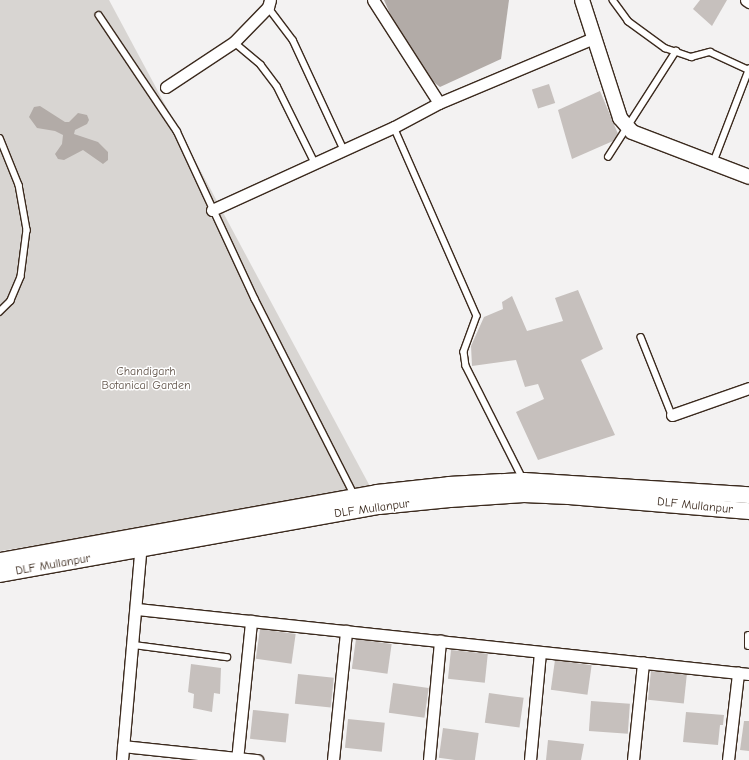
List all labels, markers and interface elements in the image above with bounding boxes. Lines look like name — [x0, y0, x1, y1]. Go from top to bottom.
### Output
park label: Chandigarh Botanical Garden — [101, 365, 191, 393]
street label: DLF Mullanpur — [656, 495, 734, 517]
street label: DLF Mullanpur — [333, 497, 411, 521]
street label: DLF Mullanpur — [14, 551, 92, 579]

